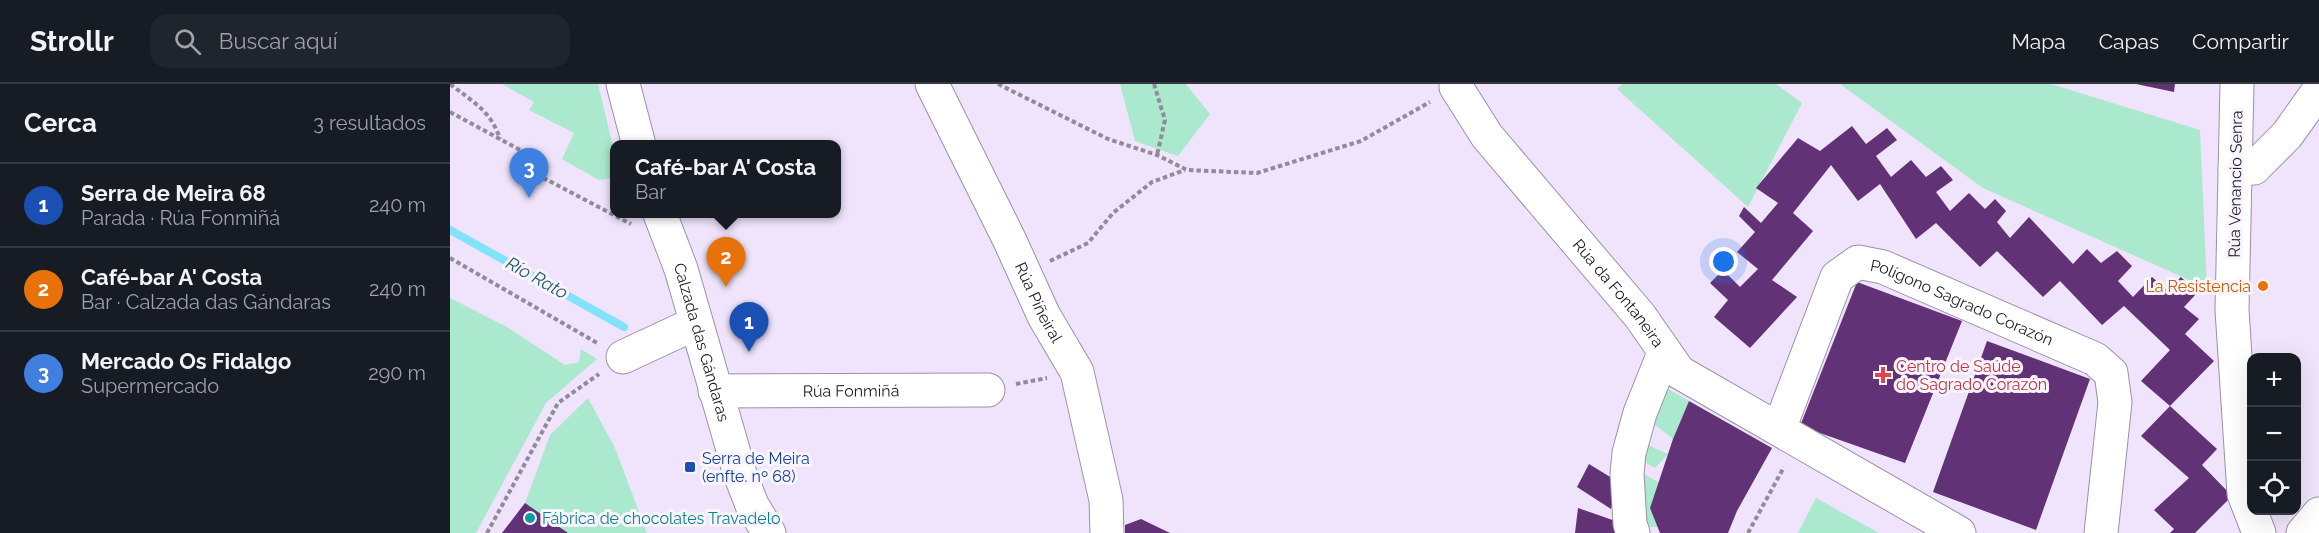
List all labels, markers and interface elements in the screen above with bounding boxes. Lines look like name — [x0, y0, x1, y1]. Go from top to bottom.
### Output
search box — [150, 14, 570, 68]
text: Strollr — [30, 25, 114, 58]
icon: search — [171, 25, 204, 58]
text: Buscar aquí — [219, 28, 337, 54]
text: Mapa — [2011, 29, 2066, 54]
text: Capas — [2099, 29, 2159, 54]
text: Compartir — [2192, 29, 2289, 54]
text: Cerca — [24, 108, 97, 138]
street label: Rúa Venancio Senra — [2225, 110, 2246, 258]
text: 3 resultados — [313, 111, 426, 135]
popup — [610, 140, 841, 218]
pin: 3 — [510, 148, 548, 198]
text: Café-bar A' Costa — [635, 154, 816, 180]
text: Serra de Meira 68 — [81, 180, 266, 206]
text: Bar — [635, 180, 666, 204]
text: 1 — [39, 193, 48, 217]
text: 240 m — [369, 193, 426, 217]
text: Parada · Rúa Fonmiñá — [81, 206, 280, 230]
street label: Rúa da Fontaneira — [1569, 235, 1668, 351]
pin: 2 — [706, 238, 746, 287]
your location — [1709, 247, 1738, 276]
water label: Río Rato — [503, 252, 572, 303]
street label: Polígono Sagrado Corazón — [1869, 256, 2056, 350]
street label: Rúa Piñeiral — [1011, 259, 1067, 347]
street label: Calzada das Gándaras — [670, 260, 733, 424]
text: Café-bar A' Costa — [81, 264, 262, 290]
text: 2 — [38, 277, 49, 301]
text: 240 m — [369, 277, 426, 301]
place label: La Resistencia — [2145, 277, 2251, 296]
marker: La Resistencia — [2256, 279, 2270, 293]
text: Bar · Calzada das Gándaras — [81, 290, 331, 314]
pin: 1 — [730, 302, 768, 352]
text: Mercado Os Fidalgo — [81, 348, 291, 374]
map controls — [2247, 353, 2301, 515]
button: + — [2247, 353, 2301, 407]
place label: Centro de Saúde do Sagrado Corazón — [1896, 357, 2047, 394]
text: 3 — [38, 361, 49, 385]
text: 290 m — [368, 361, 426, 385]
marker: Centro de Saúde do Sagrado Corazón — [1874, 366, 1892, 384]
text: Supermercado — [81, 374, 219, 398]
street label: Rúa Fonmiñá — [803, 381, 899, 401]
button: − — [2247, 407, 2301, 461]
place label: Serra de Meira (enfte. nº 68) — [702, 449, 810, 486]
marker: Serra de Meira (enfte. nº 68) — [683, 460, 697, 474]
button: locate — [2247, 461, 2301, 515]
place label: Fábrica de chocolates Travadelo — [542, 509, 781, 528]
marker: Fábrica de chocolates Travadelo — [523, 511, 537, 525]

